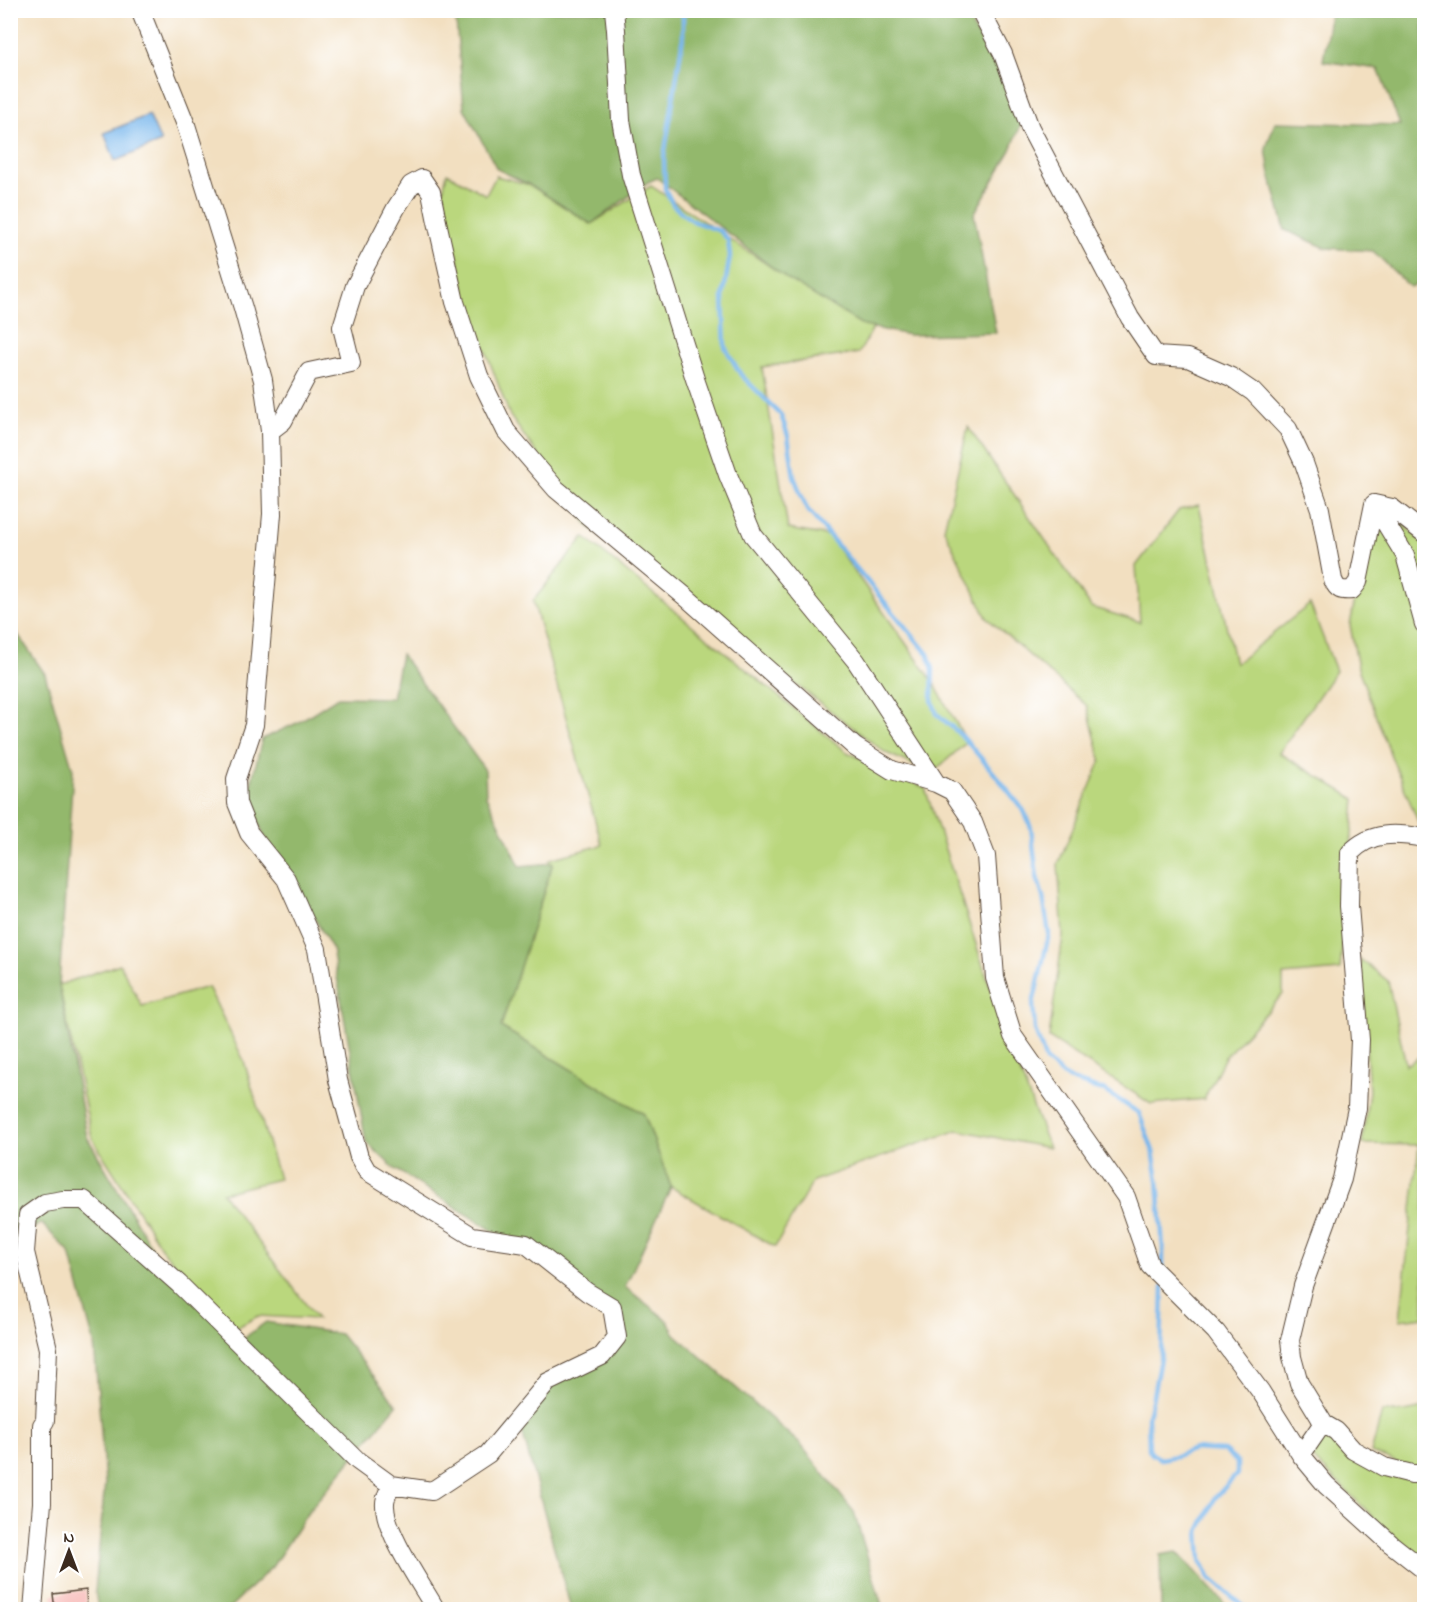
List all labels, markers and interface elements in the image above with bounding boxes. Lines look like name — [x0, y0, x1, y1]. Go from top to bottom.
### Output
north arrow — [39, 1521, 99, 1581]
text: N — [64, 1526, 75, 1550]

